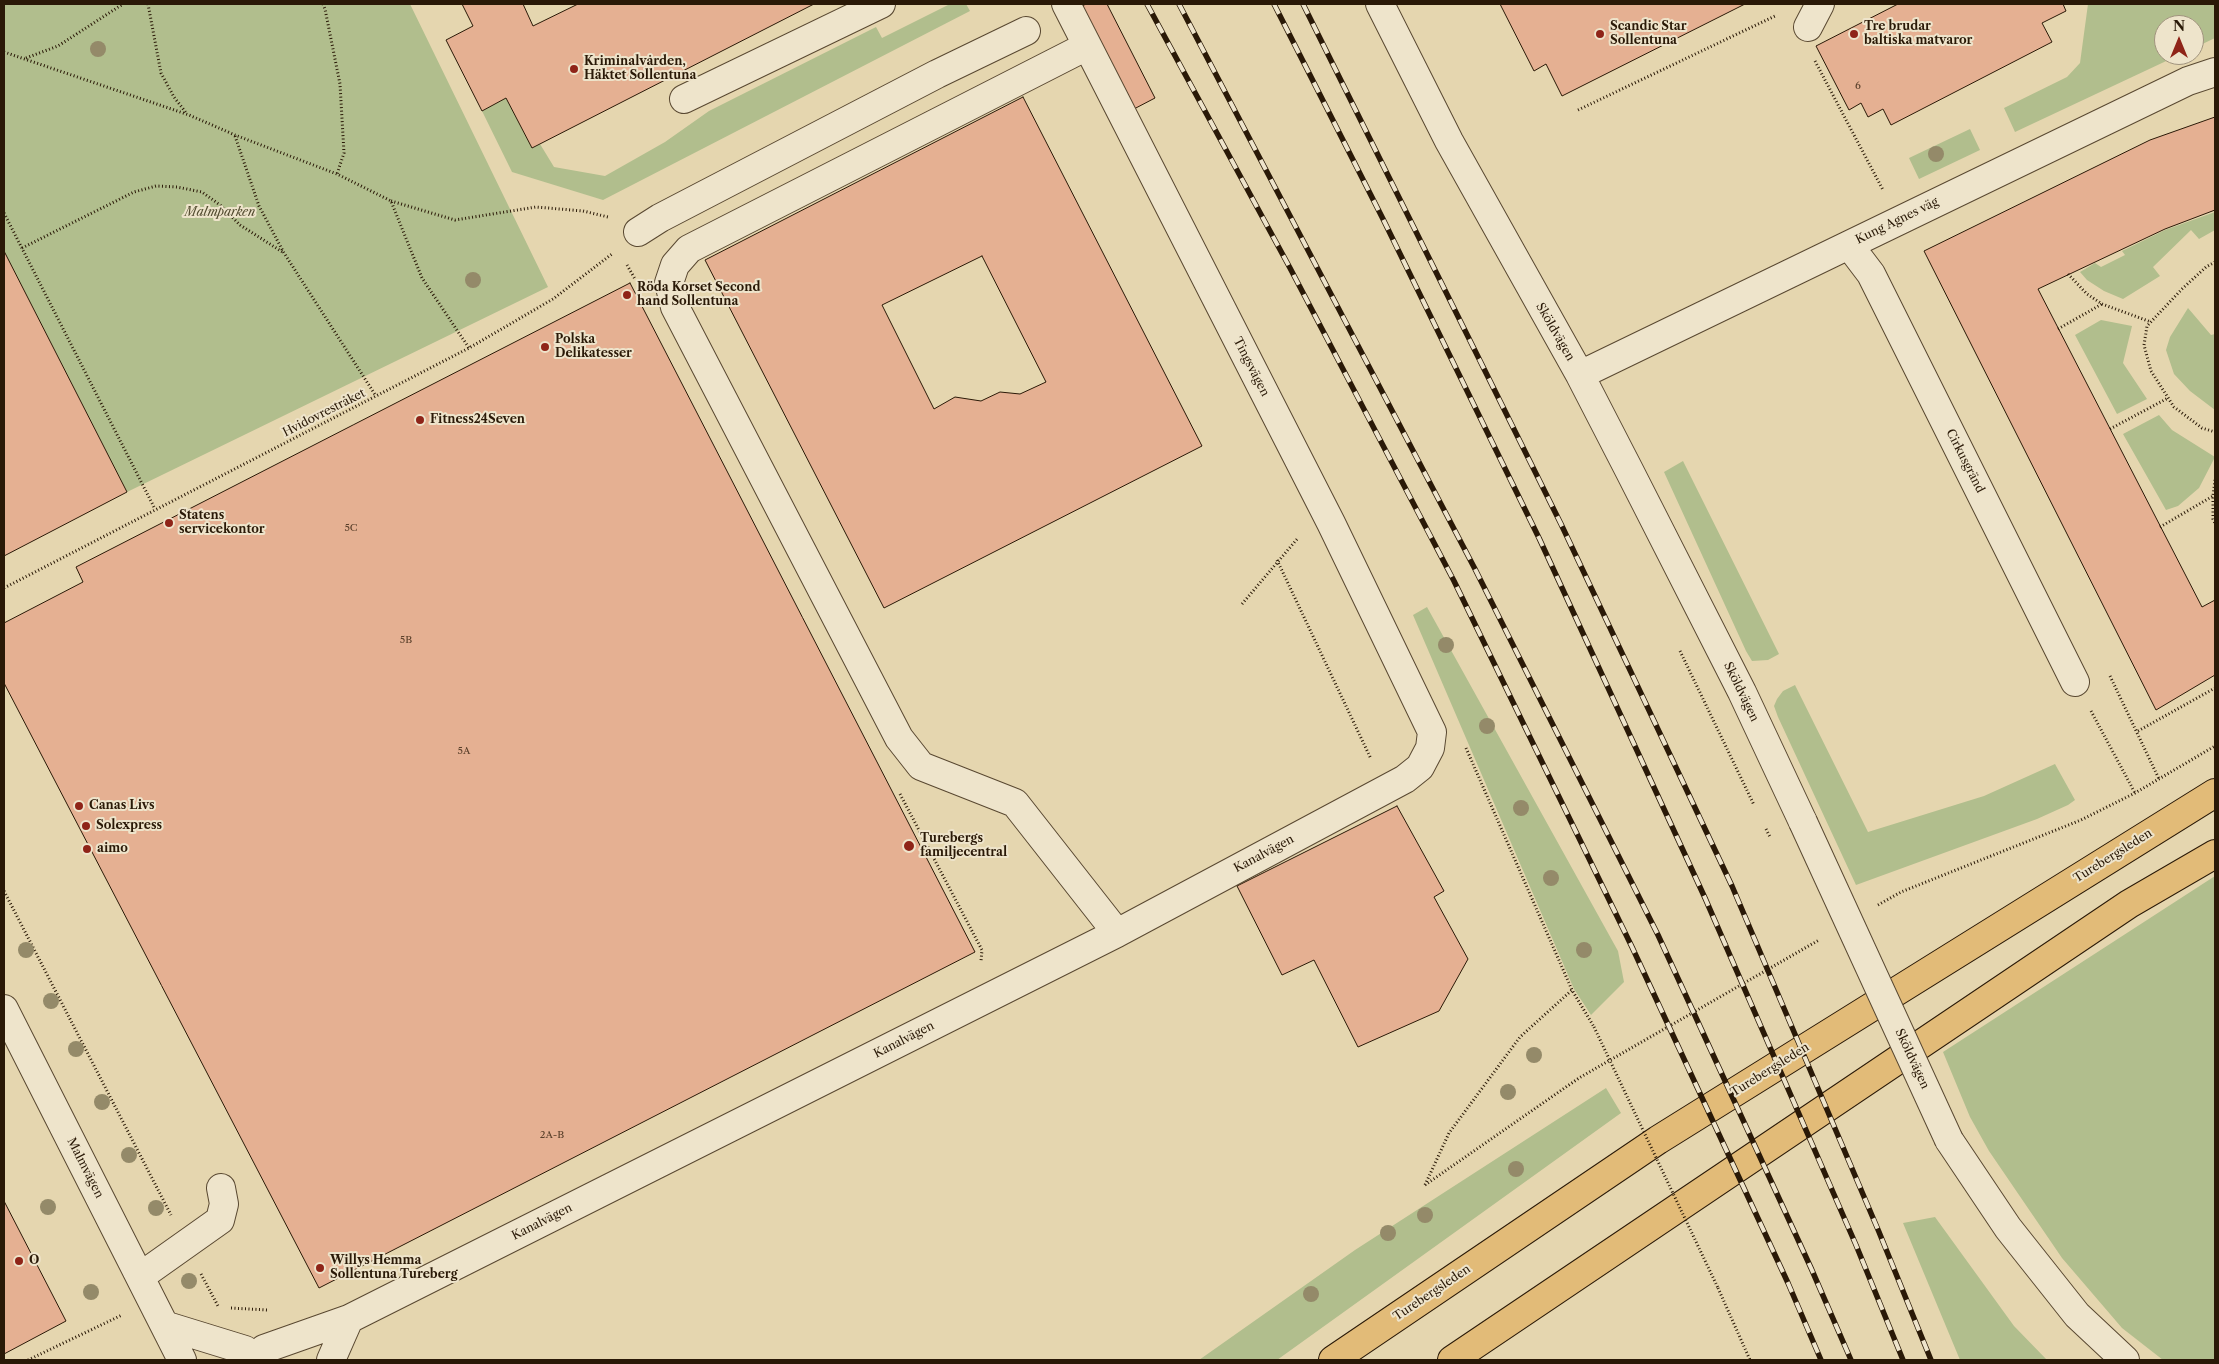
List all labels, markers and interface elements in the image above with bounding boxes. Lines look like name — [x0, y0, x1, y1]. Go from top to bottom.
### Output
north arrow — [2154, 15, 2204, 65]
text: N — [2173, 17, 2185, 35]
place label: Scandic Star Sollentuna — [1610, 20, 1687, 48]
place label: Tre brudar baltiska matvaror — [1864, 20, 1972, 48]
marker: Scandic Star Sollentuna — [1594, 28, 1606, 40]
marker: Tre brudar baltiska matvaror — [1848, 28, 1860, 40]
place label: Kriminalvården, Häktet Sollentuna — [584, 55, 696, 83]
marker: Kriminalvården, Häktet Sollentuna — [568, 63, 580, 75]
house number: 6 — [1855, 80, 1861, 92]
street label: Kung Agnes väg — [1853, 195, 1941, 247]
park label: Malmparken — [185, 206, 255, 220]
place label: Röda Korset Second hand Sollentuna — [637, 281, 760, 309]
marker: Röda Korset Second hand Sollentuna — [621, 289, 633, 301]
street label: Sköldvägen — [1533, 300, 1577, 364]
place label: Polska Delikatesser — [555, 333, 632, 361]
street label: Tingsvägen — [1230, 335, 1272, 399]
marker: Polska Delikatesser — [539, 341, 551, 353]
street label: Hvidovrestråket — [280, 386, 368, 440]
place label: Fitness24Seven — [430, 413, 525, 427]
marker: Fitness24Seven — [414, 414, 426, 426]
street label: Cirkusgränd — [1943, 427, 1987, 495]
place label: Statens servicekontor — [179, 509, 265, 537]
marker: Statens servicekontor — [163, 517, 175, 529]
house number: 5C — [344, 522, 358, 534]
house number: 5B — [400, 634, 412, 646]
street label: Sköldvägen — [1720, 660, 1762, 724]
house number: 5A — [458, 745, 470, 757]
place label: Canas Livs — [89, 799, 155, 813]
marker: Canas Livs — [73, 800, 85, 812]
place label: Solexpress — [96, 819, 162, 833]
marker: Solexpress — [80, 820, 92, 832]
street label: Turebergsleden — [2071, 826, 2155, 886]
place label: Turebergs familjecentral — [920, 832, 1007, 860]
street label: Kanalvägen — [1232, 832, 1296, 876]
marker: Turebergs familjecentral — [902, 839, 916, 853]
place label: aimo — [97, 842, 128, 856]
marker: aimo — [81, 843, 93, 855]
street label: Kanalvägen — [871, 1019, 937, 1061]
street label: Sköldvägen — [1892, 1027, 1932, 1091]
street label: Turebergsleden — [1728, 1040, 1812, 1100]
house number: 2A-B — [540, 1129, 564, 1141]
street label: Malmvägen — [64, 1135, 106, 1201]
street label: Kanalvägen — [509, 1201, 575, 1243]
place label: O — [29, 1254, 39, 1268]
place label: Willys Hemma Sollentuna Tureberg — [330, 1254, 458, 1282]
marker: O — [13, 1255, 25, 1267]
marker: Willys Hemma Sollentuna Tureberg — [314, 1262, 326, 1274]
street label: Turebergsleden — [1391, 1262, 1473, 1324]

